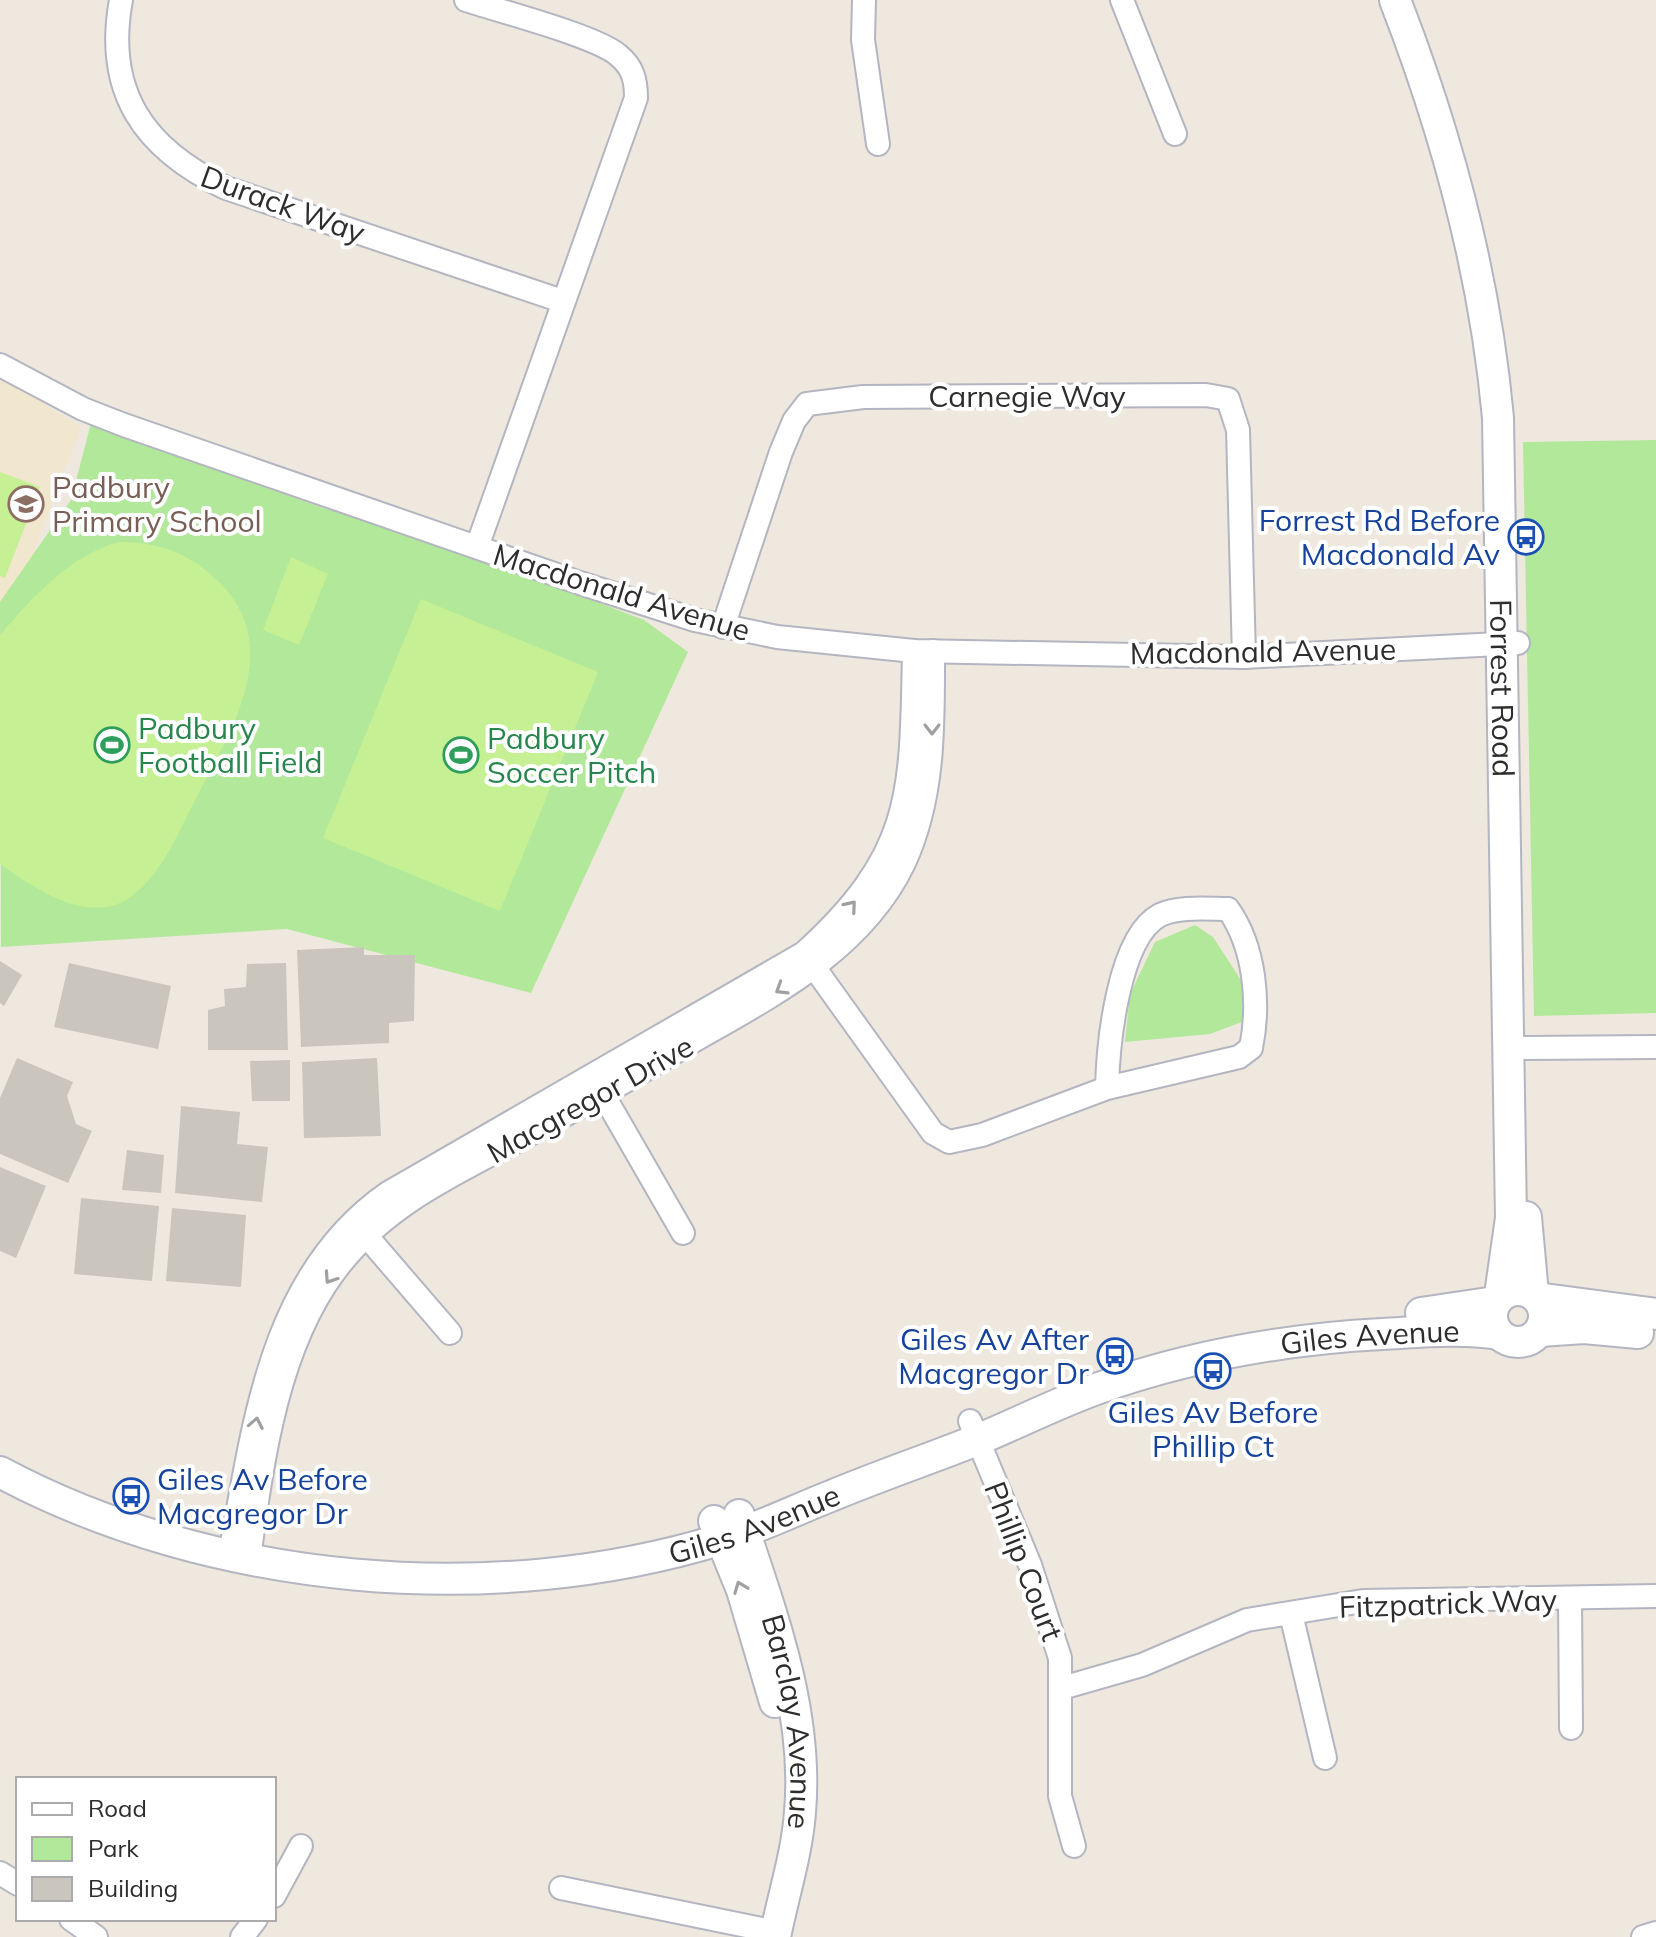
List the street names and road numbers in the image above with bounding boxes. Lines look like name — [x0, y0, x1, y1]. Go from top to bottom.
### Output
street label: Durack Way — [196, 157, 370, 251]
street label: Carnegie Way — [928, 377, 1126, 415]
street label: Macdonald Avenue — [489, 535, 755, 649]
street label: Forrest Road — [1482, 599, 1523, 777]
street label: Macdonald Avenue — [1129, 630, 1397, 672]
street label: Macgregor Drive — [480, 1027, 700, 1171]
street label: Giles Avenue — [1278, 1312, 1460, 1363]
street label: Giles Avenue — [664, 1475, 845, 1572]
street label: Phillip Court — [976, 1476, 1072, 1646]
street label: Fitzpatrick Way — [1338, 1580, 1558, 1626]
street label: Barclay Avenue — [754, 1610, 820, 1831]

